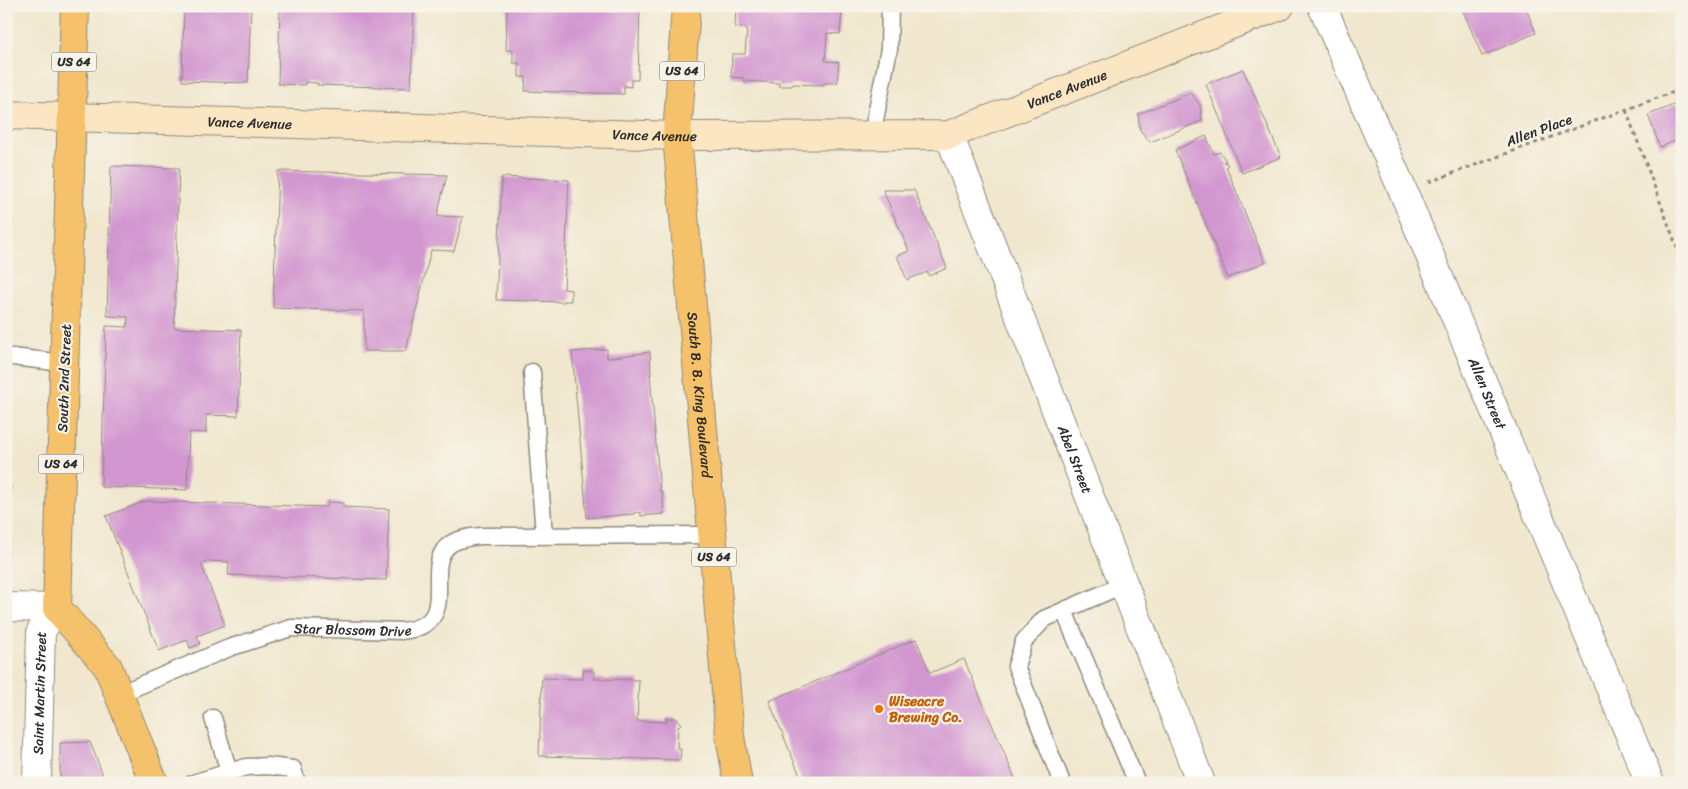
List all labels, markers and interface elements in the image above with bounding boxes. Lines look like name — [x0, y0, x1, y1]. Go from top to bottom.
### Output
road number: US 64 — [52, 52, 96, 72]
road number: US 64 — [660, 61, 704, 80]
street label: Vance Avenue — [1023, 62, 1111, 116]
street label: Allen Place — [1502, 107, 1576, 154]
street label: Vance Avenue — [207, 109, 292, 137]
street label: Vance Avenue — [612, 122, 697, 149]
street label: South B. B. King Boulevard — [680, 311, 719, 480]
street label: South 2nd Street — [50, 323, 79, 433]
street label: Allen Street — [1460, 353, 1514, 434]
street label: Abel Street — [1050, 421, 1099, 498]
road number: US 64 — [38, 454, 84, 474]
road number: US 64 — [692, 548, 736, 566]
street label: Star Blossom Drive — [294, 616, 414, 644]
street label: Saint Martin Street — [26, 631, 54, 755]
place label: Wiseacre Brewing Co. — [889, 689, 963, 730]
marker: Wiseacre Brewing Co. — [873, 703, 885, 715]

